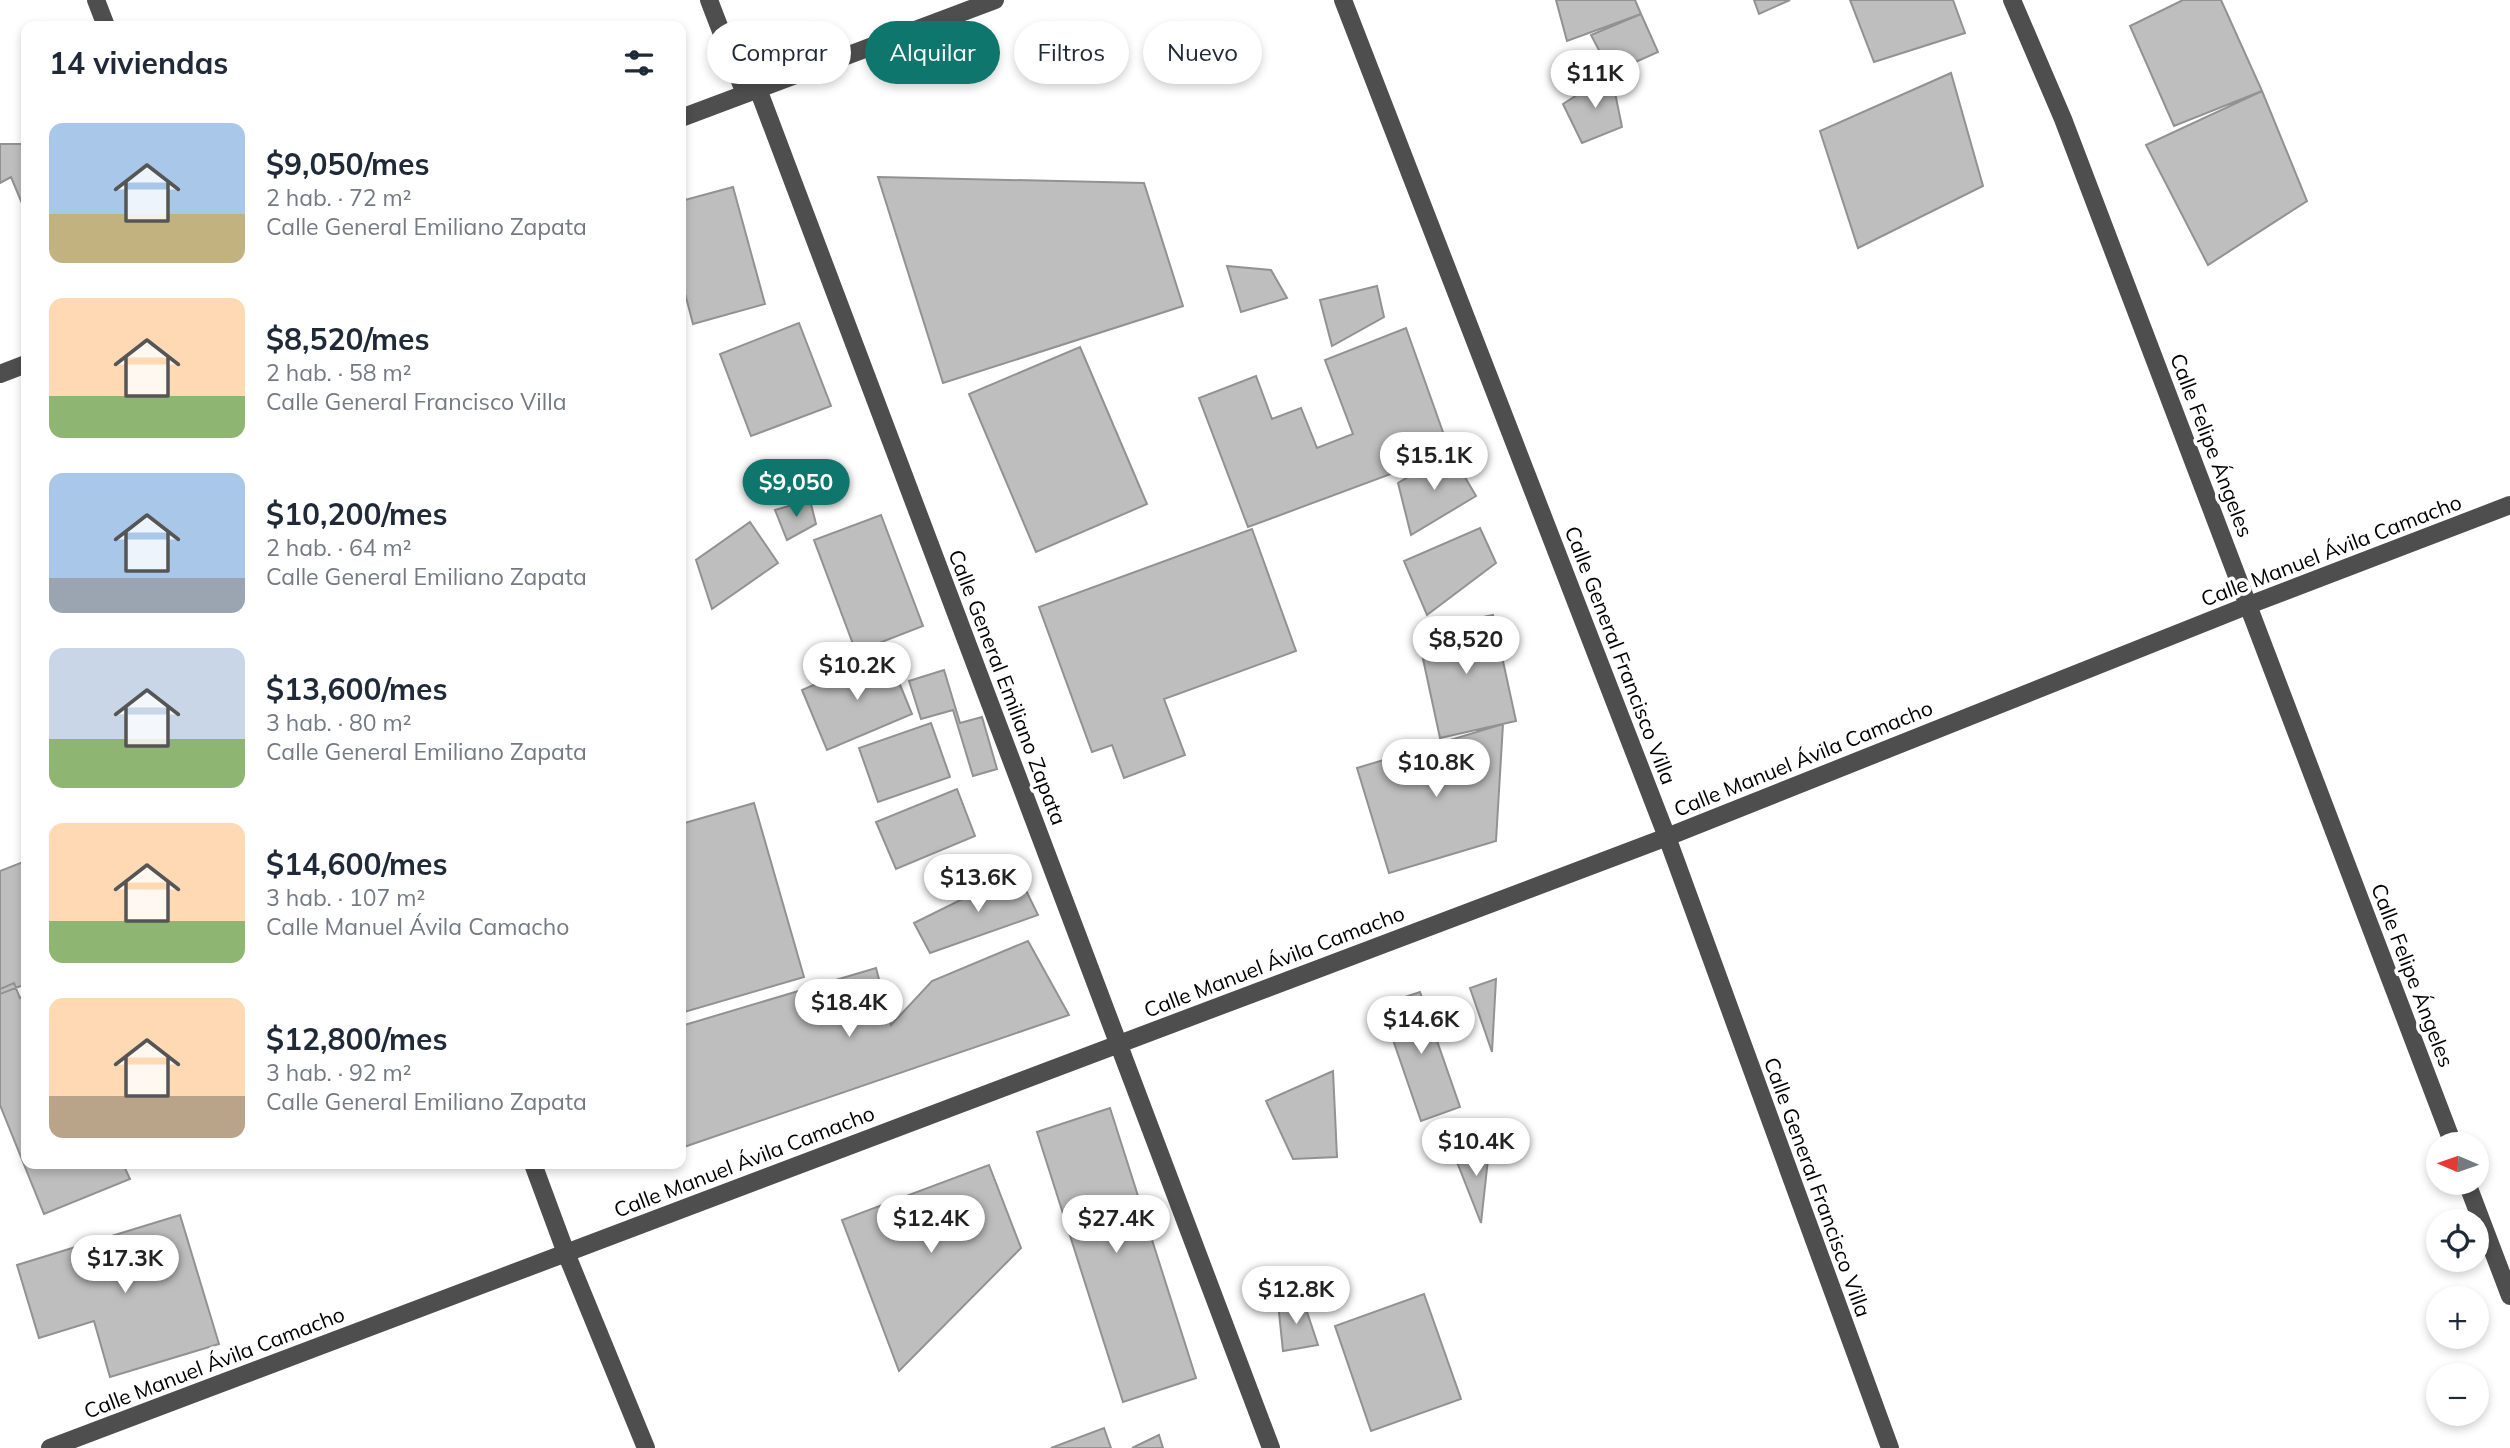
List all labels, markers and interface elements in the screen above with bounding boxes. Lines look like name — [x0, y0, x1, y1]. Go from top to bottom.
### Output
chip: Comprar — [707, 21, 851, 84]
chip: Alquilar — [865, 21, 1000, 84]
chip: Filtros — [1014, 21, 1129, 84]
chip: Nuevo — [1143, 21, 1262, 84]
text: 14 viviendas — [49, 44, 228, 82]
icon: filters — [620, 44, 658, 82]
pin: $11K — [1554, 50, 1636, 110]
text: $11K — [1567, 58, 1623, 87]
text: $9,050/mes — [266, 145, 430, 183]
icon: home — [105, 151, 189, 235]
text: 2 hab. · 72 m² — [266, 183, 411, 212]
text: Calle General Emiliano Zapata — [266, 212, 587, 241]
text: $8,520/mes — [266, 320, 430, 358]
icon: home — [105, 326, 189, 410]
street label: Calle Felipe Ángeles — [2165, 350, 2259, 540]
text: 2 hab. · 58 m² — [266, 358, 411, 387]
text: Calle General Francisco Villa — [266, 387, 567, 416]
pin: $15.1K — [1377, 433, 1491, 492]
text: $15.1K — [1396, 440, 1472, 469]
pin: $9,050 — [739, 460, 853, 519]
text: $9,050 — [759, 467, 833, 496]
street label: Calle Manuel Ávila Camacho — [2197, 488, 2465, 612]
text: $10,200/mes — [266, 495, 448, 533]
icon: home — [105, 501, 189, 585]
street label: Calle General Francisco Villa — [1560, 522, 1682, 788]
text: 2 hab. · 64 m² — [266, 533, 411, 562]
street label: Calle General Emiliano Zapata — [943, 546, 1073, 828]
text: Calle General Emiliano Zapata — [266, 562, 587, 591]
pin: $8,520 — [1409, 616, 1523, 676]
text: $8,520 — [1429, 624, 1503, 653]
pin: $10.2K — [800, 642, 914, 702]
text: $10.2K — [819, 650, 895, 679]
text: $13,600/mes — [266, 670, 448, 708]
icon: home — [105, 676, 189, 760]
street label: Calle Manuel Ávila Camacho — [1670, 694, 1936, 822]
text: 3 hab. · 80 m² — [266, 708, 411, 737]
text: Calle General Emiliano Zapata — [266, 737, 587, 766]
pin: $10.8K — [1379, 740, 1493, 799]
text: $10.8K — [1398, 747, 1474, 776]
text: $14,600/mes — [266, 845, 448, 883]
icon: home — [105, 851, 189, 935]
pin: $13.6K — [921, 855, 1035, 914]
text: $13.6K — [940, 862, 1016, 891]
street label: Calle Felipe Ángeles — [2366, 880, 2460, 1070]
text: 3 hab. · 107 m² — [266, 883, 425, 912]
street label: Calle Manuel Ávila Camacho — [1140, 899, 1408, 1023]
text: Calle Manuel Ávila Camacho — [266, 912, 569, 941]
pin: $18.4K — [792, 979, 906, 1039]
text: $18.4K — [811, 987, 887, 1016]
pin: $14.6K — [1364, 996, 1478, 1056]
text: $14.6K — [1383, 1004, 1459, 1033]
text: $12,800/mes — [266, 1020, 448, 1058]
icon: home — [105, 1026, 189, 1110]
street label: Calle General Francisco Villa — [1759, 1054, 1877, 1320]
text: 3 hab. · 92 m² — [266, 1058, 411, 1087]
text: Calle General Emiliano Zapata — [266, 1087, 587, 1116]
street label: Calle Manuel Ávila Camacho — [610, 1099, 878, 1223]
pin: $10.4K — [1419, 1118, 1533, 1178]
text: $10.4K — [1438, 1126, 1514, 1155]
north arrow — [2426, 1132, 2488, 1195]
map controls — [2426, 1132, 2489, 1426]
pin: $12.4K — [874, 1196, 988, 1255]
pin: $27.4K — [1059, 1196, 1173, 1255]
text: $12.4K — [893, 1203, 969, 1232]
text: $27.4K — [1078, 1203, 1154, 1232]
button: locate — [2426, 1209, 2489, 1272]
pin: $17.3K — [68, 1236, 182, 1295]
text: $17.3K — [87, 1243, 163, 1272]
pin: $12.8K — [1239, 1266, 1353, 1326]
text: $12.8K — [1258, 1274, 1334, 1303]
button: + — [2426, 1286, 2489, 1349]
street label: Calle Manuel Ávila Camacho — [80, 1300, 348, 1424]
button: − — [2426, 1363, 2489, 1426]

